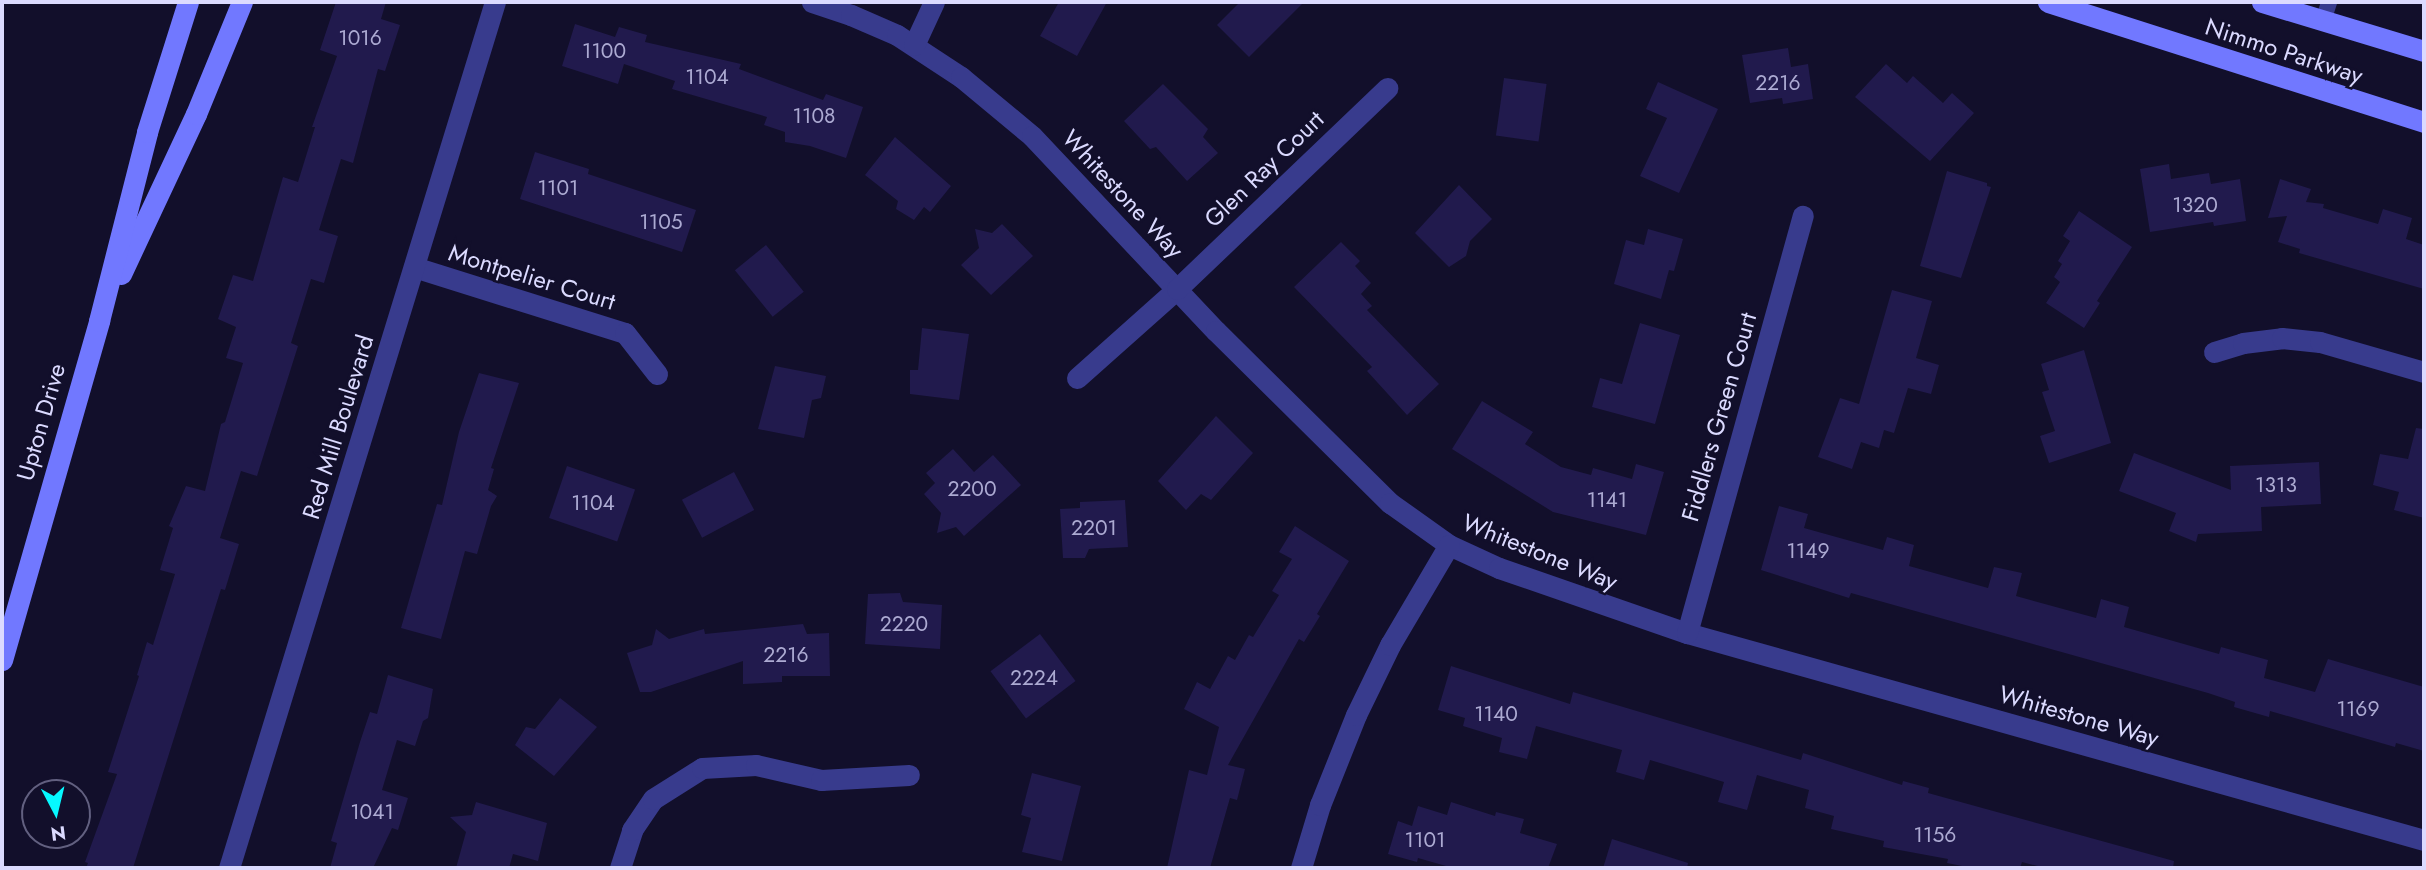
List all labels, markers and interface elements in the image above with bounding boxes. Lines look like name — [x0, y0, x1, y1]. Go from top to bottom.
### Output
street label: Nimmo Parkway — [2202, 12, 2366, 90]
house number: 1016 — [338, 25, 382, 51]
house number: 1100 — [582, 38, 626, 64]
house number: 1104 — [685, 64, 729, 90]
house number: 2216 — [1755, 70, 1801, 96]
house number: 1108 — [793, 103, 835, 129]
street label: Glen Ray Court — [1198, 105, 1330, 233]
street label: Whitestone Way — [1056, 124, 1190, 264]
house number: 1101 — [538, 175, 578, 201]
house number: 1320 — [2172, 192, 2218, 218]
house number: 1105 — [639, 209, 683, 235]
street label: Montpelier Court — [445, 238, 619, 316]
street label: Fiddlers Green Court — [1675, 309, 1763, 525]
street label: Red Mill Boulevard — [296, 331, 380, 523]
street label: Upton Drive — [11, 360, 71, 484]
house number: 1313 — [2255, 472, 2297, 498]
house number: 2200 — [947, 476, 997, 502]
house number: 1141 — [1587, 487, 1627, 513]
house number: 1104 — [571, 490, 615, 516]
street label: Whitestone Way — [1458, 508, 1622, 596]
house number: 2201 — [1071, 515, 1117, 541]
house number: 1149 — [1786, 538, 1830, 564]
house number: 2220 — [880, 611, 928, 637]
house number: 2216 — [763, 642, 809, 668]
house number: 2224 — [1010, 665, 1058, 691]
street label: Whitestone Way — [1996, 679, 2162, 753]
house number: 1169 — [2336, 696, 2380, 722]
house number: 1140 — [1474, 701, 1518, 727]
north arrow — [21, 779, 91, 849]
house number: 1041 — [350, 799, 394, 825]
text: N — [49, 819, 68, 848]
house number: 1156 — [1914, 822, 1956, 848]
house number: 1101 — [1405, 827, 1445, 853]

